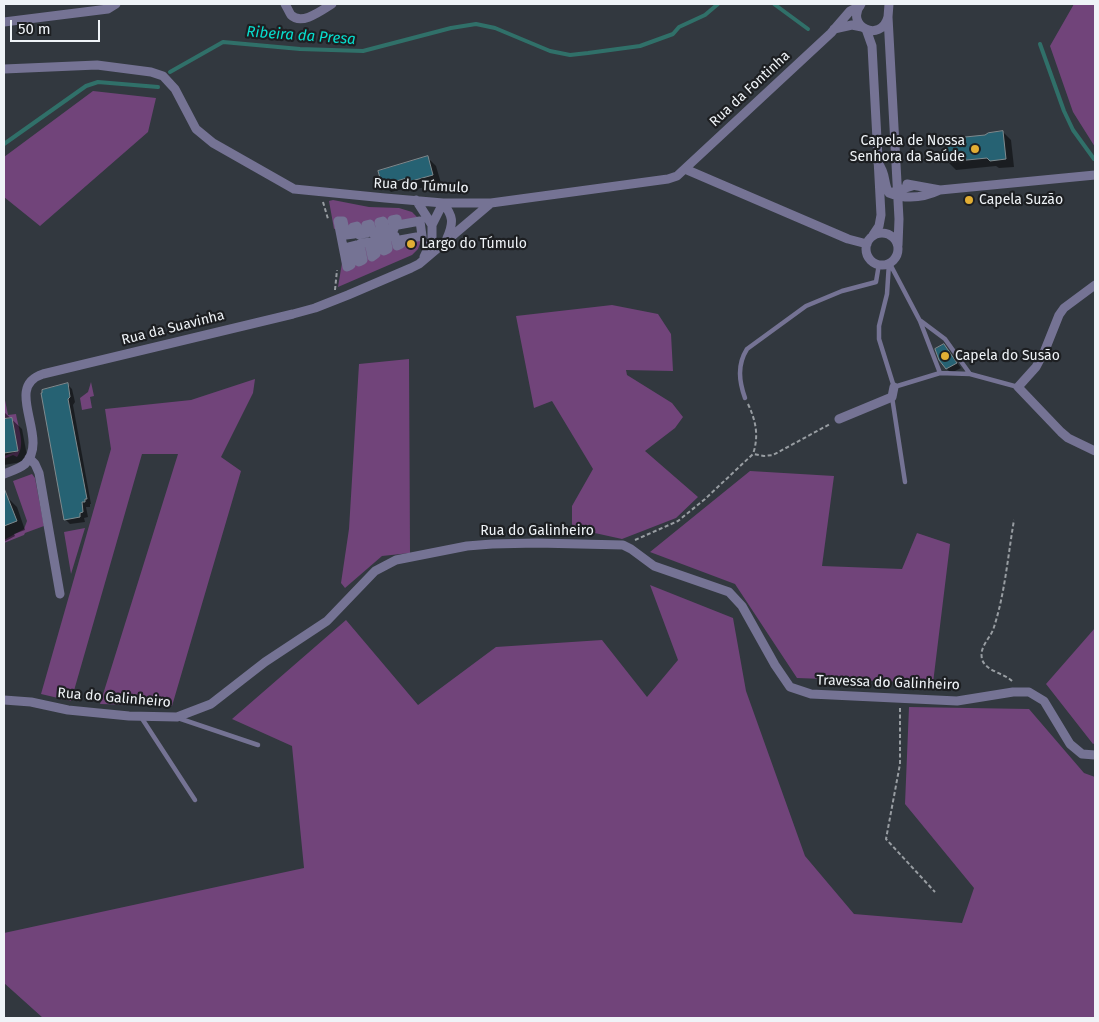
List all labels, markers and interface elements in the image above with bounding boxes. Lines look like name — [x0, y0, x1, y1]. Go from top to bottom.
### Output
scale bar — [12, 10, 102, 42]
text: 50 m — [18, 20, 51, 38]
water label: Ribeira da Presa — [246, 23, 356, 49]
street label: Rua da Fontinha — [706, 48, 794, 130]
place label: Capela de Nossa Senhora da Saúde — [850, 133, 965, 166]
marker: Capela de Nossa Senhora da Saúde — [969, 143, 981, 155]
street label: Rua do Túmulo — [373, 175, 469, 197]
place label: Capela Suzão — [979, 192, 1063, 208]
marker: Capela Suzão — [963, 194, 975, 206]
place label: Largo do Túmulo — [421, 236, 527, 252]
marker: Largo do Túmulo — [405, 238, 417, 250]
street label: Rua da Suavinha — [120, 307, 226, 349]
place label: Capela do Susão — [955, 348, 1060, 364]
marker: Capela do Susão — [939, 350, 951, 362]
street label: Rua do Galinheiro — [480, 523, 594, 539]
street label: Travessa do Galinheiro — [816, 672, 960, 694]
street label: Rua do Galinheiro — [57, 685, 171, 711]

